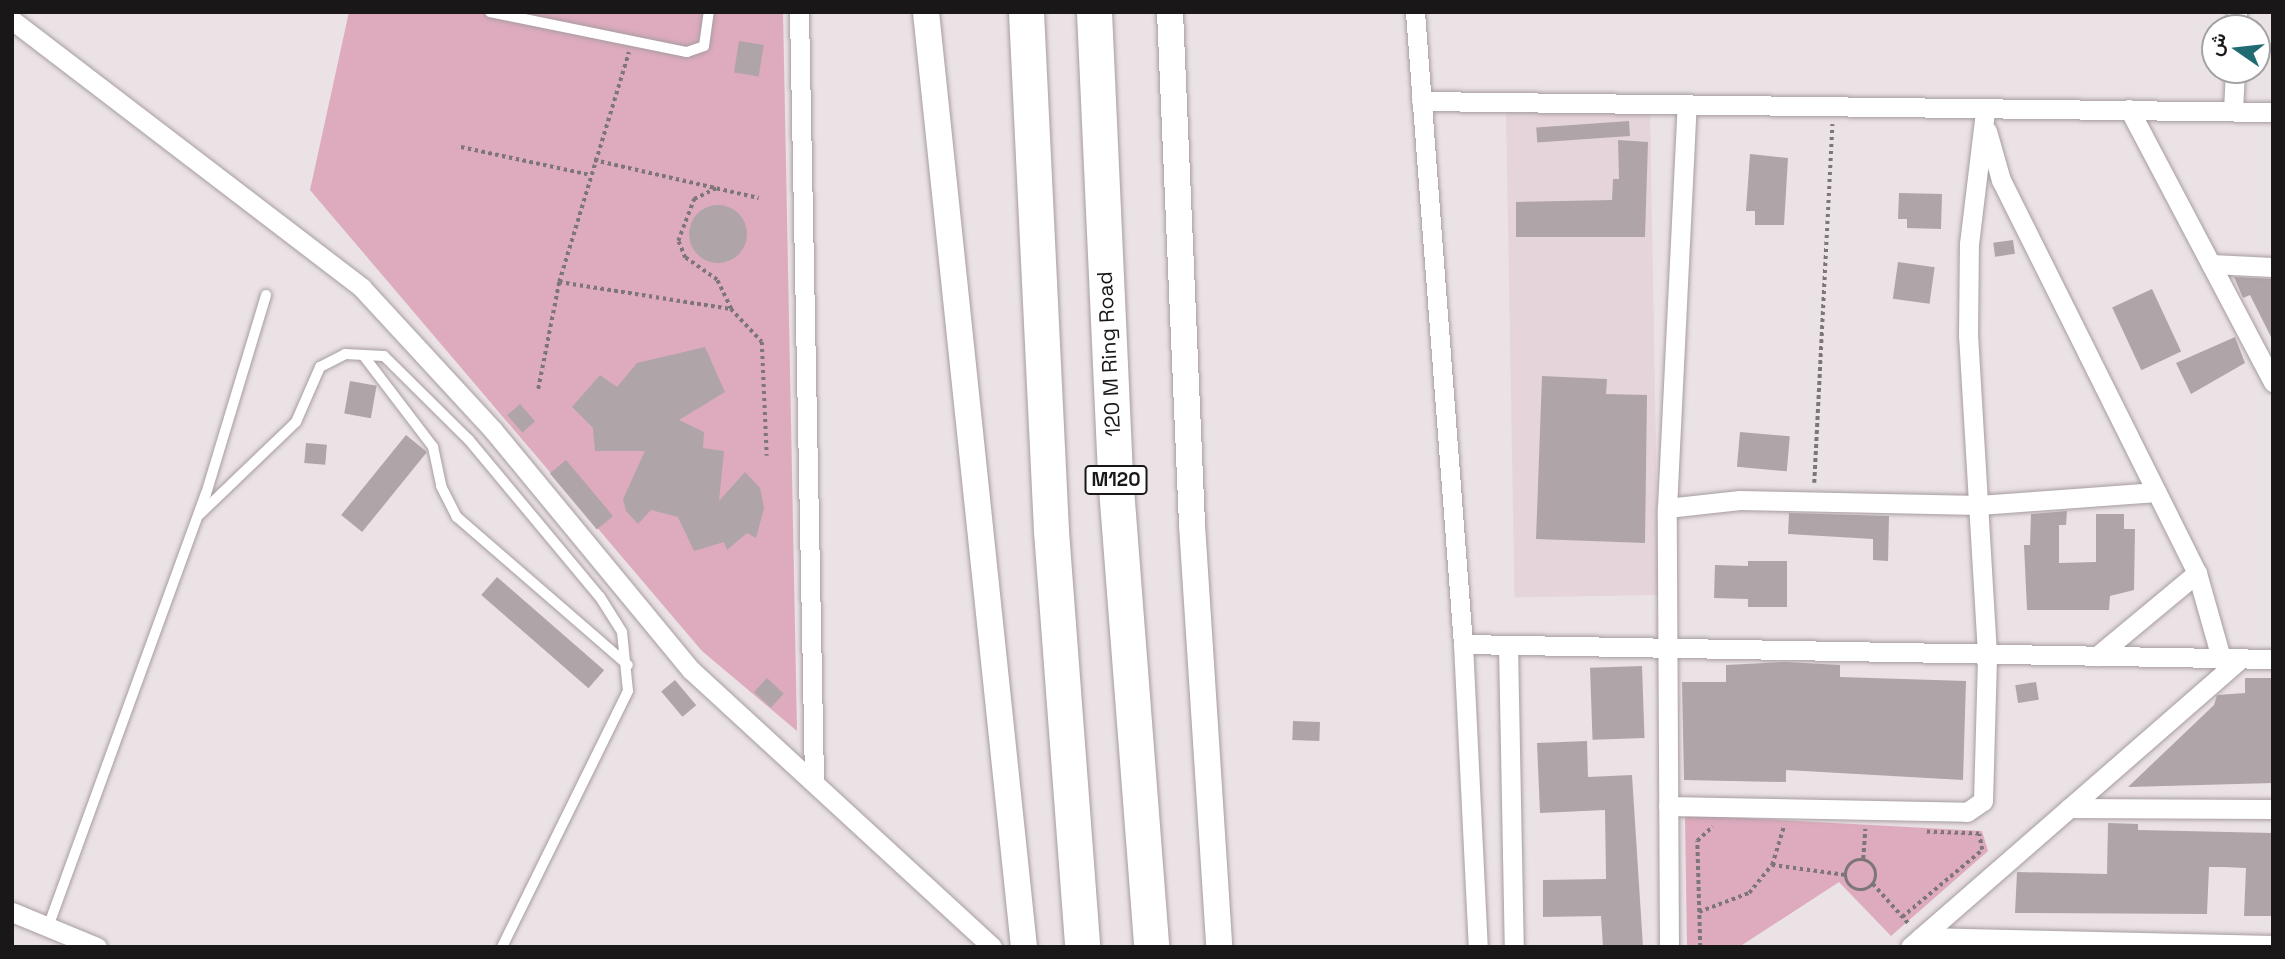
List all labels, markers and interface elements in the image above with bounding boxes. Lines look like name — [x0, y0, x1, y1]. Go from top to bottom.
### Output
north arrow — [2201, 14, 2271, 84]
text: ش — [2202, 30, 2232, 58]
street label: 120 M Ring Road — [1092, 271, 1126, 437]
road number: M120 — [1084, 464, 1148, 495]

